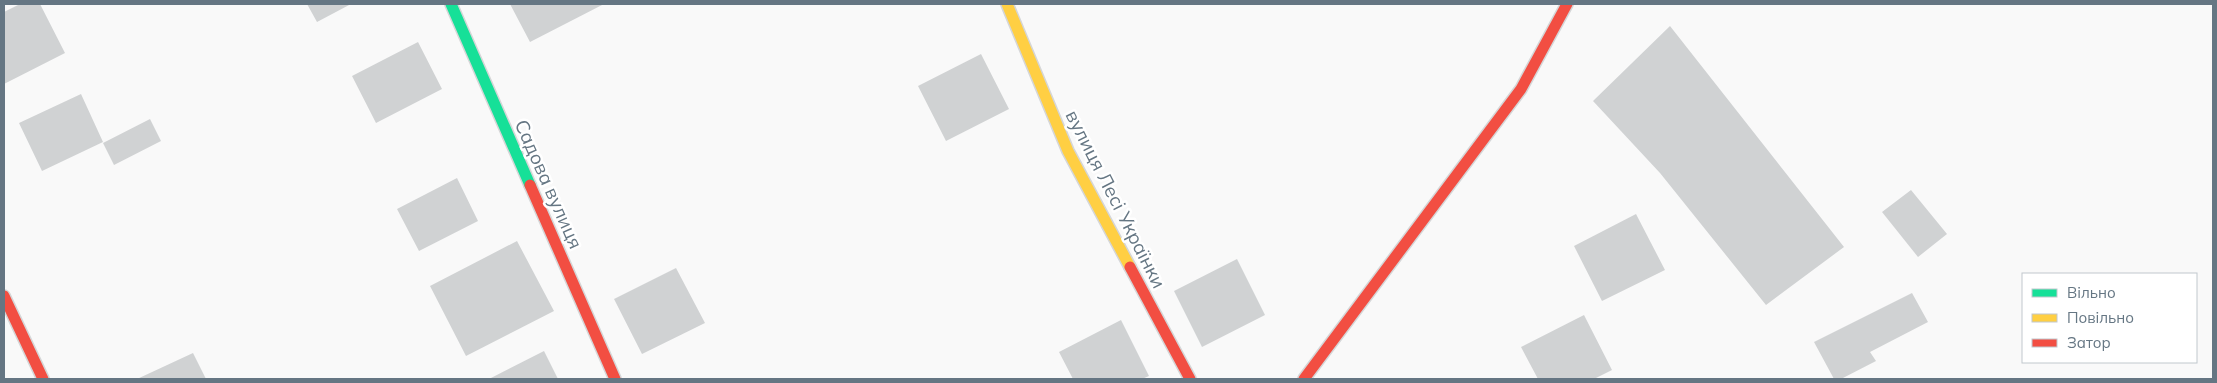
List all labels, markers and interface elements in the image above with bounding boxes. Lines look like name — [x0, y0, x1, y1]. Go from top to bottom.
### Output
street label: вулиця Лесі Українки — [1061, 106, 1171, 292]
street label: Садова вулиця — [510, 116, 588, 252]
legend — [2022, 273, 2197, 363]
text: Вільно — [2067, 283, 2116, 302]
text: Повільно — [2067, 308, 2134, 327]
text: Затор — [2067, 333, 2111, 352]

